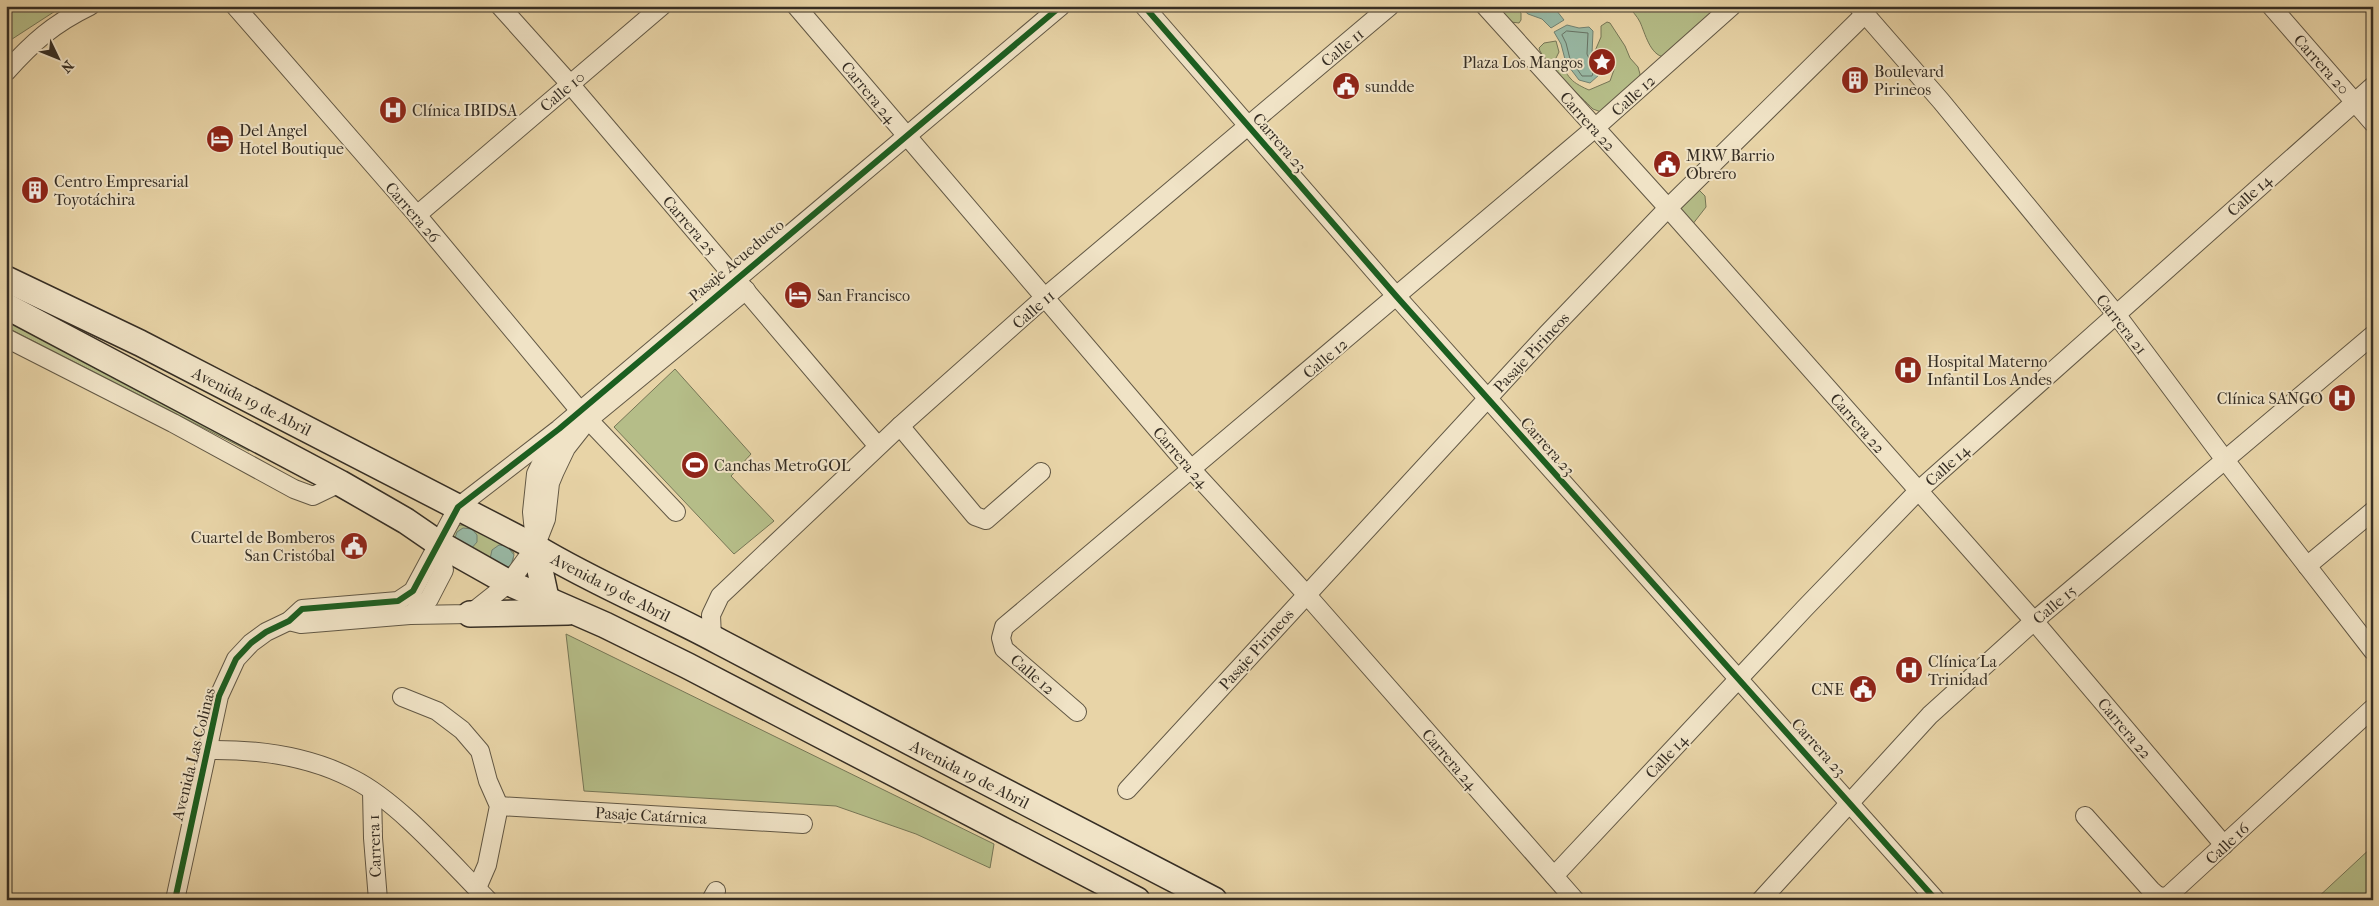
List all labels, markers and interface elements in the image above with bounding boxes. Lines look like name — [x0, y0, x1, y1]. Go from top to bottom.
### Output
street label: Calle 11 — [1317, 24, 1367, 71]
street label: Carrera 20 — [2290, 30, 2354, 98]
north arrow — [32, 32, 82, 82]
place icon: Plaza Los Mangos — [1587, 47, 1617, 77]
place label: Plaza Los Mangos — [1463, 53, 1583, 72]
text: N — [57, 57, 77, 76]
street label: Carrera 24 — [837, 58, 900, 128]
place label: Boulevard Pirineos — [1874, 62, 1944, 99]
building icon: Boulevard Pirineos — [1840, 65, 1870, 95]
street label: Calle 10 — [536, 67, 589, 116]
public building icon: sundde — [1331, 71, 1361, 101]
street label: Calle 12 — [1608, 71, 1659, 120]
place label: sundde — [1365, 77, 1415, 96]
street label: Carrera 22 — [1556, 88, 1619, 155]
hospital icon: Clínica IBIDSA — [378, 95, 408, 125]
place label: Clínica IBIDSA — [412, 101, 518, 120]
street label: Carrera 23 — [1249, 109, 1310, 176]
place label: Del Angel Hotel Boutique — [239, 121, 344, 158]
hotel icon: Del Angel Hotel Boutique — [205, 124, 235, 154]
place label: MRW Barrio Obrero — [1686, 146, 1775, 183]
public building icon: MRW Barrio Obrero — [1652, 149, 1682, 179]
street label: Calle 14 — [2223, 170, 2276, 220]
place label: Centro Empresarial Toyotáchira — [54, 172, 189, 209]
building icon: Centro Empresarial Toyotáchira — [20, 175, 50, 205]
street label: Carrera 26 — [381, 178, 444, 247]
street label: Carrera 25 — [659, 192, 721, 259]
street label: Pasaje Acueducto — [685, 215, 788, 306]
hotel icon: San Francisco — [783, 280, 813, 310]
place label: San Francisco — [817, 286, 910, 305]
street label: Calle 11 — [1008, 286, 1058, 333]
street label: Carrera 21 — [2092, 290, 2151, 358]
street label: Pasaje Pirineos — [1489, 308, 1573, 396]
street label: Calle 12 — [1299, 334, 1351, 382]
place label: Hospital Materno Infantil Los Andes — [1927, 352, 2052, 389]
hospital icon: Hospital Materno Infantil Los Andes — [1893, 355, 1923, 385]
street label: Avenida 19 de Abril — [188, 363, 315, 440]
hospital icon: Clínica SANGO — [2327, 383, 2357, 413]
street label: Carrera 22 — [1826, 389, 1889, 457]
place label: Clínica SANGO — [2217, 389, 2323, 408]
street label: Carrera 23 — [1516, 413, 1579, 479]
street label: Carrera 24 — [1149, 423, 1213, 492]
street label: Calle 14 — [1921, 440, 1974, 490]
sports icon: Canchas MetroGOL — [680, 450, 710, 480]
place label: Canchas MetroGOL — [714, 456, 851, 475]
place label: Cuartel de Bomberos San Cristóbal — [191, 528, 336, 565]
public building icon: Cuartel de Bomberos San Cristóbal — [339, 531, 369, 561]
street label: Avenida 19 de Abril — [547, 549, 674, 626]
street label: Calle 15 — [2029, 581, 2080, 628]
street label: Pasaje Pirineos — [1215, 605, 1298, 694]
street label: Calle 12 — [1007, 650, 1059, 699]
place label: Clínica La Trinidad — [1928, 652, 1997, 689]
hospital icon: Clínica La Trinidad — [1894, 655, 1924, 685]
public building icon: CNE — [1848, 674, 1878, 704]
place label: CNE — [1811, 680, 1844, 699]
street label: Avenida Las Colinas — [168, 686, 219, 823]
street label: Carrera 22 — [2094, 694, 2156, 763]
street label: Carrera 23 — [1787, 714, 1850, 780]
street label: Carrera 24 — [1418, 725, 1482, 794]
street label: Calle 14 — [1641, 730, 1692, 782]
street label: Avenida 19 de Abril — [906, 736, 1033, 813]
street label: Pasaje Catárnica — [595, 803, 708, 828]
street label: Carrera 1 — [364, 814, 385, 878]
street label: Calle 16 — [2202, 818, 2253, 868]

